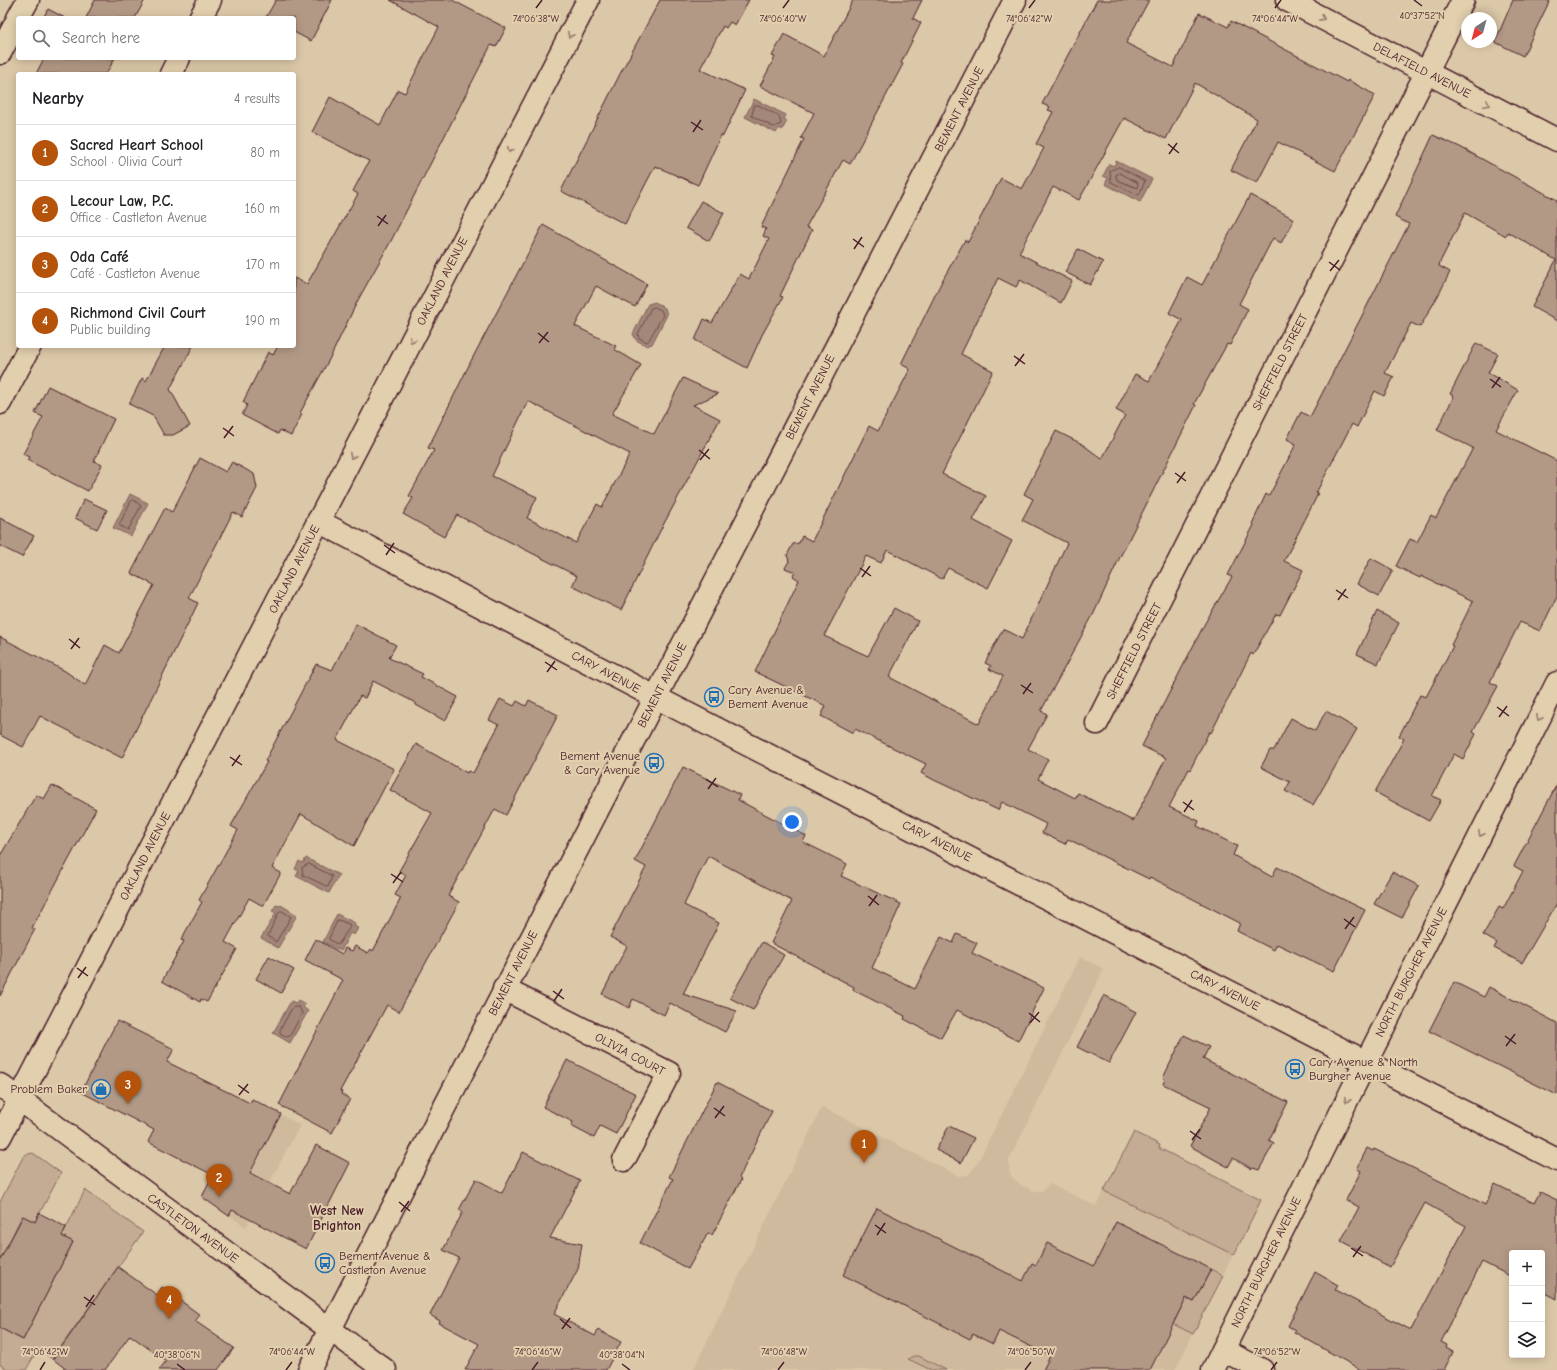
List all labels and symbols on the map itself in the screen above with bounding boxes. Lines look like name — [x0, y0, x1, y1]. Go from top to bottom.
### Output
text: 40°37'52"N — [1399, 10, 1445, 22]
north arrow — [1461, 12, 1497, 48]
text: 74°06'38"W — [513, 13, 559, 25]
text: 74°06'40"W — [759, 13, 807, 25]
text: 74°06'42"W — [1006, 13, 1052, 25]
text: 74°06'44"W — [1252, 13, 1298, 25]
one-way arrow — [1317, 13, 1325, 21]
one-way arrow — [567, 30, 574, 38]
street label: DELAFIELD AVENUE — [1371, 39, 1473, 101]
street label: BEMENT AVENUE — [931, 64, 987, 154]
one-way arrow — [1482, 99, 1490, 106]
one-way arrow — [507, 146, 515, 153]
street label: OAKLAND AVENUE — [414, 234, 470, 328]
street label: SHEFFIELD STREET — [1250, 311, 1311, 413]
one-way arrow — [409, 336, 416, 343]
street label: BEMENT AVENUE — [782, 352, 838, 442]
one-way arrow — [349, 452, 357, 459]
street label: OAKLAND AVENUE — [266, 522, 322, 616]
street label: SHEFFIELD STREET — [1104, 600, 1165, 702]
street label: BEMENT AVENUE — [634, 640, 690, 730]
street label: CARY AVENUE — [569, 648, 643, 696]
place label: Cary Avenue & Bement Avenue — [728, 683, 808, 711]
bus stop icon: Cary Avenue & Bement Avenue — [703, 686, 725, 708]
one-way arrow — [1537, 714, 1544, 721]
place label: Bement Avenue & Cary Avenue — [560, 749, 640, 777]
bus stop icon: Bement Avenue & Cary Avenue — [643, 752, 665, 774]
street label: OAKLAND AVENUE — [117, 809, 173, 903]
your location — [782, 812, 802, 832]
street label: CARY AVENUE — [900, 817, 974, 865]
one-way arrow — [1478, 830, 1486, 837]
street label: NORTH BURGHER AVENUE — [1372, 905, 1450, 1039]
street label: BEMENT AVENUE — [485, 928, 541, 1018]
street label: CARY AVENUE — [1188, 966, 1262, 1014]
street label: OLIVIA COURT — [593, 1030, 668, 1079]
place label: Cary Avenue & North Burgher Avenue — [1309, 1055, 1418, 1083]
bus stop icon: Cary Avenue & North Burgher Avenue — [1284, 1058, 1306, 1080]
pin: 3 — [115, 1071, 141, 1104]
shop icon: Problem Baker — [90, 1078, 112, 1100]
place label: Problem Baker — [10, 1082, 87, 1096]
one-way arrow — [1344, 1096, 1352, 1103]
pin: 1 — [851, 1130, 877, 1163]
pin: 2 — [206, 1164, 232, 1197]
street label: CASTLETON AVENUE — [145, 1190, 241, 1266]
street label: NORTH BURGHER AVENUE — [1228, 1194, 1304, 1330]
district label: West New Brighton — [310, 1203, 364, 1233]
place label: Bement Avenue & Castleton Avenue — [339, 1249, 431, 1277]
bus stop icon: Bement Avenue & Castleton Avenue — [314, 1252, 336, 1274]
pin: 4 — [156, 1286, 182, 1319]
text: 74°06'42"W — [22, 1346, 68, 1358]
text: 74°06'44"W — [269, 1346, 315, 1358]
text: 74°06'46"W — [515, 1346, 562, 1358]
text: 74°06'48"W — [761, 1346, 807, 1358]
text: 74°06'50"W — [1007, 1346, 1055, 1358]
text: 74°06'52"W — [1254, 1346, 1301, 1358]
text: 40°38'06"N — [154, 1349, 200, 1361]
text: 40°38'04"N — [599, 1349, 645, 1361]

